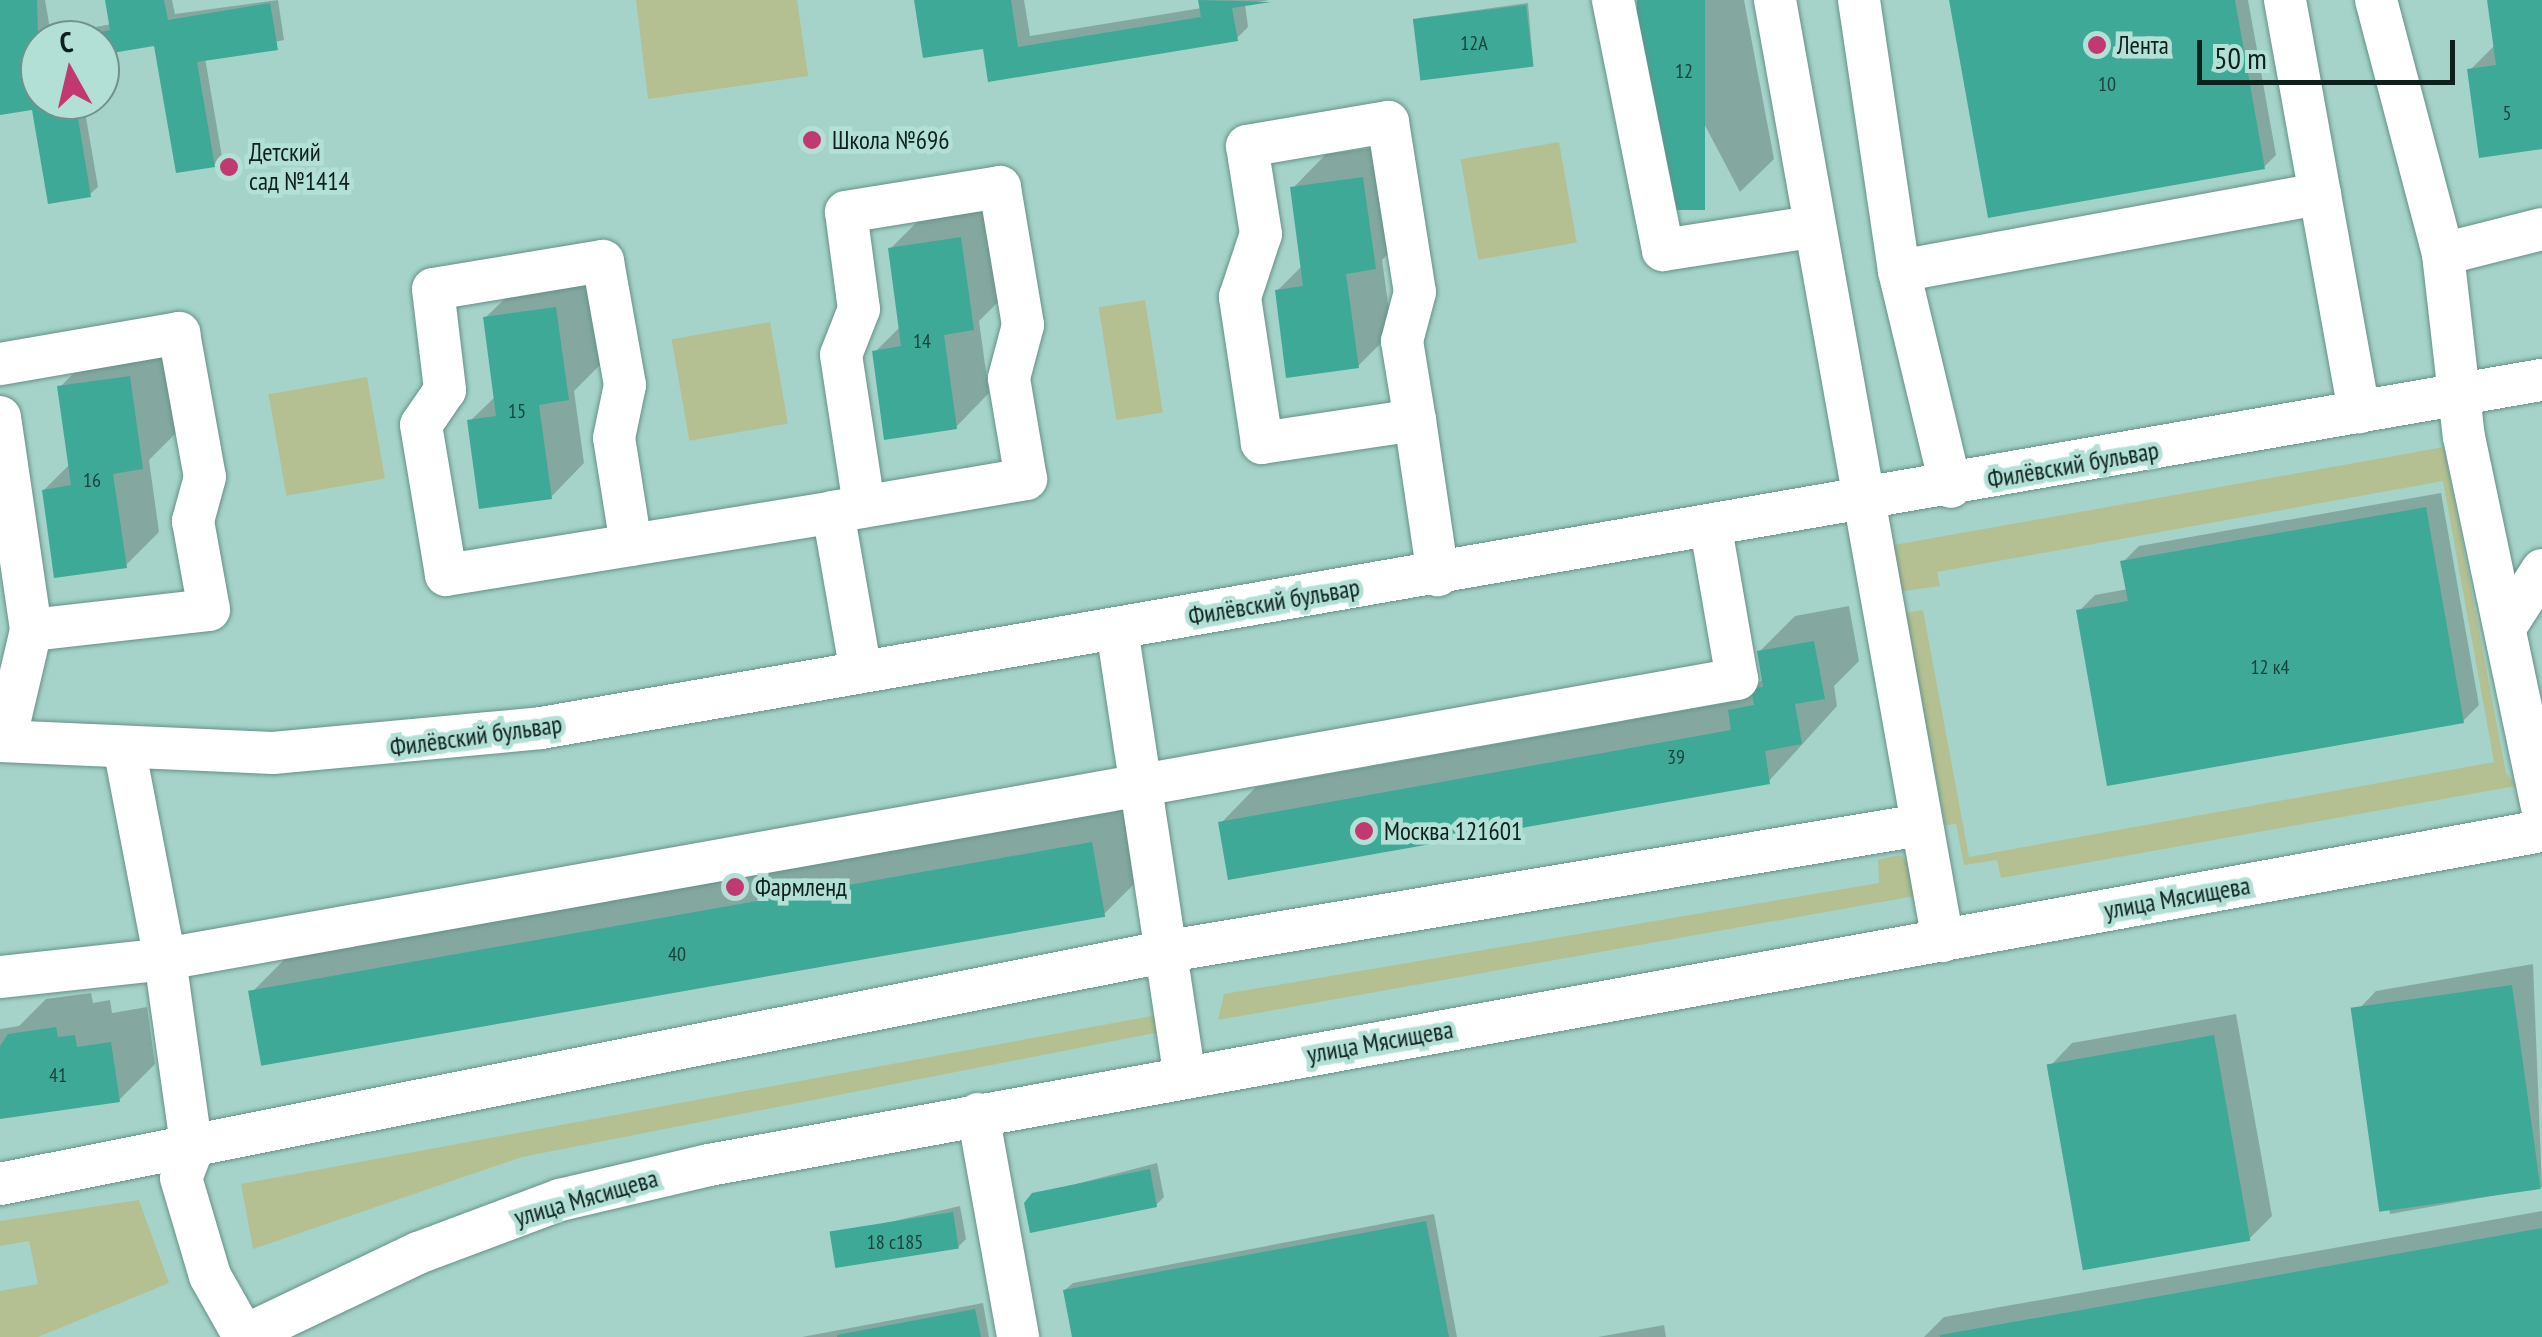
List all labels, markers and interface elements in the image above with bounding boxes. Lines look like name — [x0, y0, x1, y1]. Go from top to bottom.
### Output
north arrow — [20, 20, 120, 120]
scale bar — [2202, 20, 2460, 82]
text: С — [57, 23, 75, 61]
place label: Лента — [2117, 30, 2169, 60]
house number: 12А — [1460, 31, 1488, 55]
marker: Лента — [2086, 34, 2108, 56]
text: 50 m — [2214, 38, 2267, 77]
house number: 12 — [1675, 59, 1693, 83]
house number: 10 — [2098, 72, 2116, 96]
house number: 5 — [2503, 101, 2511, 125]
place label: Школа №696 — [832, 125, 950, 155]
marker: Школа №696 — [801, 129, 823, 151]
place label: Детский сад №1414 — [249, 138, 350, 197]
marker: Детский сад №1414 — [218, 156, 240, 178]
house number: 14 — [913, 329, 931, 353]
house number: 15 — [508, 399, 526, 423]
street label: Филёвский бульвар — [1985, 435, 2161, 495]
house number: 16 — [83, 468, 101, 492]
street label: Филёвский бульвар — [1186, 572, 1362, 632]
house number: 12 к4 — [2251, 655, 2289, 679]
street label: Филёвский бульвар — [388, 709, 564, 763]
house number: 39 — [1667, 745, 1685, 769]
place label: Москва 121601 — [1384, 816, 1522, 846]
marker: Москва 121601 — [1353, 820, 1375, 842]
street label: улица Мясищева — [2102, 870, 2252, 926]
place label: Фармленд — [755, 872, 847, 902]
marker: Фармленд — [724, 876, 746, 898]
house number: 40 — [668, 942, 686, 966]
street label: улица Мясищева — [1305, 1014, 1455, 1070]
house number: 41 — [49, 1063, 67, 1087]
street label: улица Мясищева — [511, 1163, 661, 1233]
house number: 18 с185 — [867, 1230, 923, 1254]

